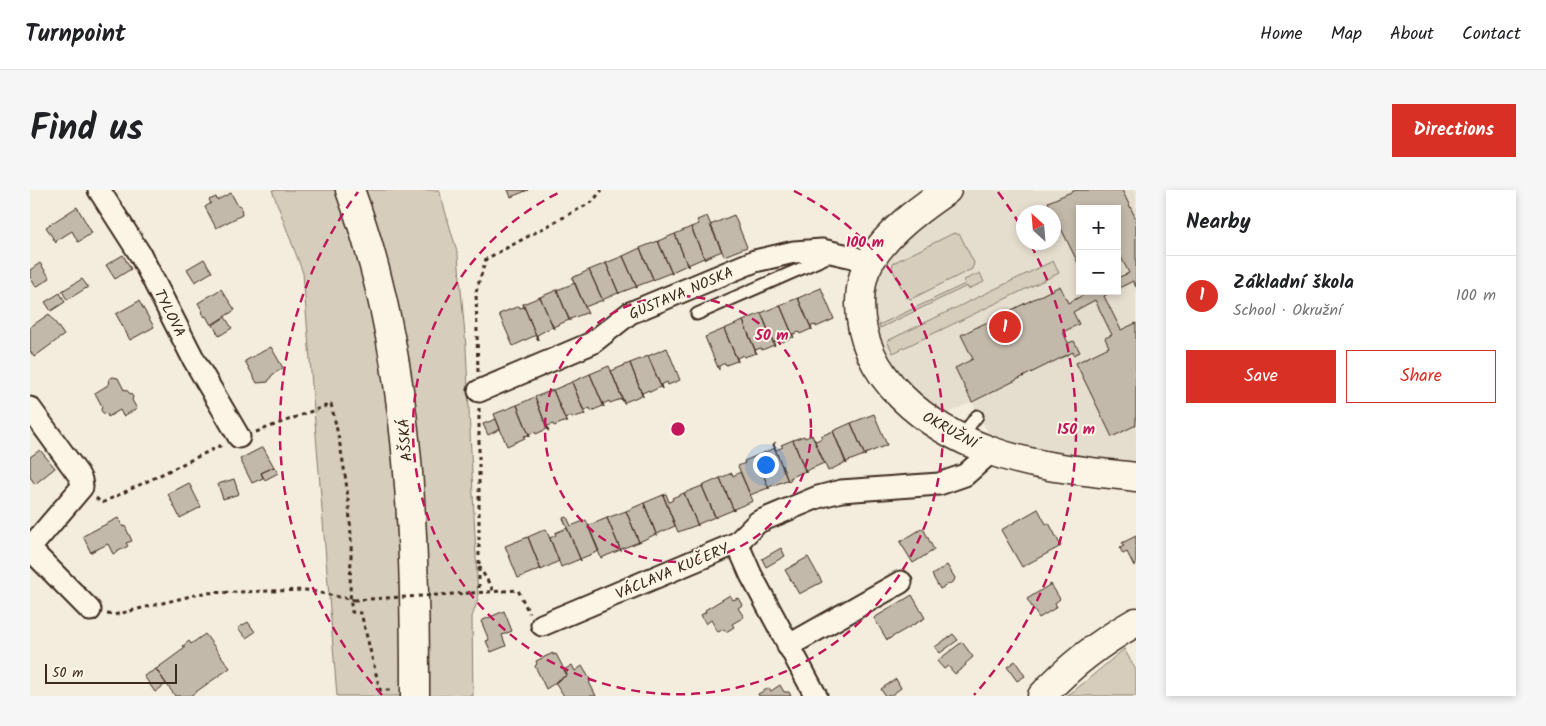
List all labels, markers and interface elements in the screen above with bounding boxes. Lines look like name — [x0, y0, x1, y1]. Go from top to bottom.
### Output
text: Turnpoint — [25, 15, 126, 54]
text: Home — [1260, 20, 1303, 49]
text: Map — [1331, 20, 1362, 49]
text: About — [1390, 20, 1434, 49]
text: Contact — [1462, 20, 1521, 49]
text: Find us — [30, 102, 143, 158]
button: Directions — [1392, 104, 1516, 157]
north arrow — [1016, 205, 1061, 250]
map controls — [1076, 205, 1121, 295]
button: + — [1076, 205, 1121, 250]
text: Nearby — [1186, 206, 1251, 239]
text: 100 m — [846, 231, 884, 255]
button: − — [1076, 250, 1121, 295]
street label: GUSTAVA NOSKA — [625, 261, 737, 327]
text: Základní škola — [1233, 268, 1354, 298]
text: 1 — [1200, 283, 1204, 308]
text: 100 m — [1456, 283, 1496, 308]
street label: TYLOVA — [147, 285, 191, 342]
text: School · Okružní — [1233, 298, 1342, 323]
pin: 1 — [989, 308, 1021, 346]
text: 50 m — [754, 324, 789, 348]
button: Save — [1186, 350, 1336, 403]
button: Share — [1346, 350, 1496, 403]
street label: OKRUŽNÍ — [917, 406, 984, 457]
street label: AŠSKÁ — [392, 417, 420, 462]
text: 150 m — [1057, 418, 1095, 442]
centre of rings — [669, 420, 687, 438]
your location — [753, 452, 779, 478]
street label: VÁCLAVA KUČERY — [612, 537, 734, 607]
scale bar — [45, 661, 178, 684]
text: 50 m — [52, 662, 83, 684]

